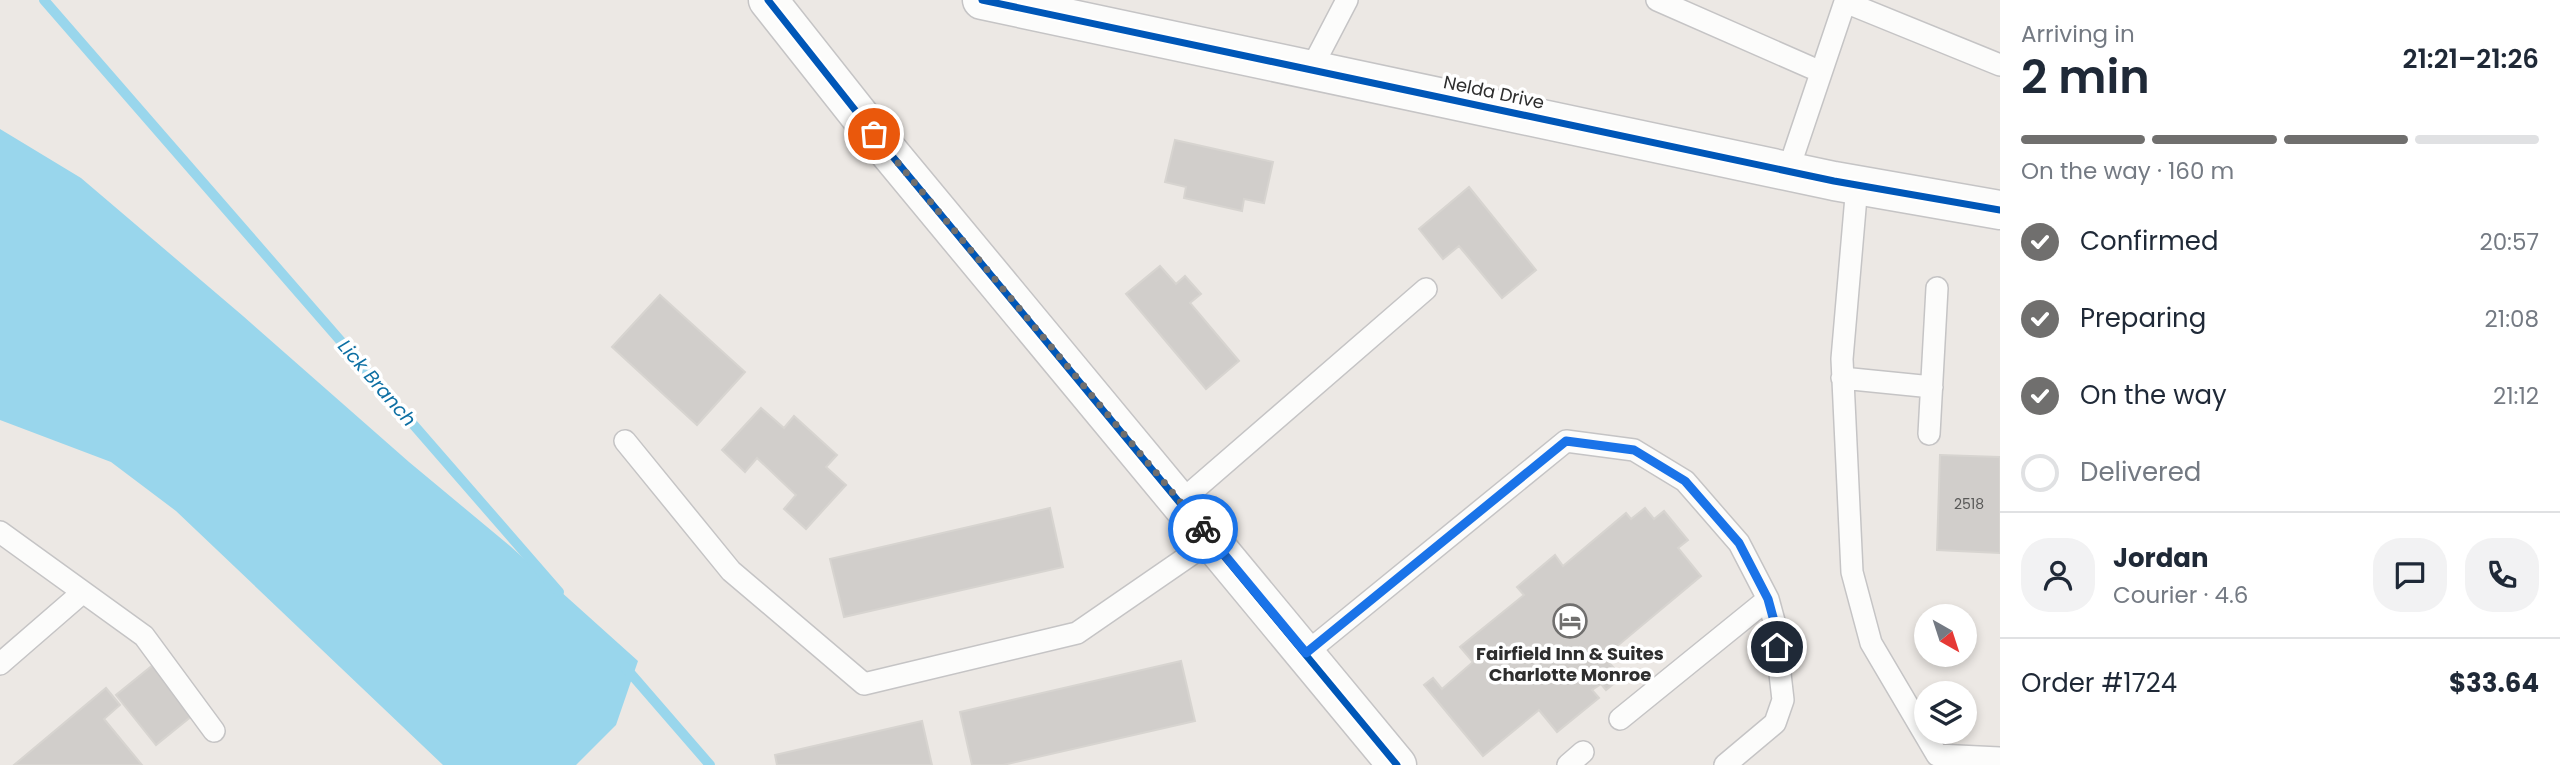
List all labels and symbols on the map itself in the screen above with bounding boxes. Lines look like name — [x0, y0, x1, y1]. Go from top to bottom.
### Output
street label: Nelda Drive — [1441, 69, 1547, 115]
pin — [844, 104, 904, 164]
water label: Lick Branch — [332, 334, 422, 432]
courier — [1168, 494, 1238, 564]
house number: 2518 — [1954, 494, 1984, 514]
hotel icon: Fairfield Inn & Suites Charlotte Monroe — [1551, 602, 1589, 640]
north arrow — [1914, 604, 1978, 667]
pin — [1747, 617, 1807, 677]
place label: Fairfield Inn & Suites Charlotte Monroe — [1476, 641, 1664, 687]

